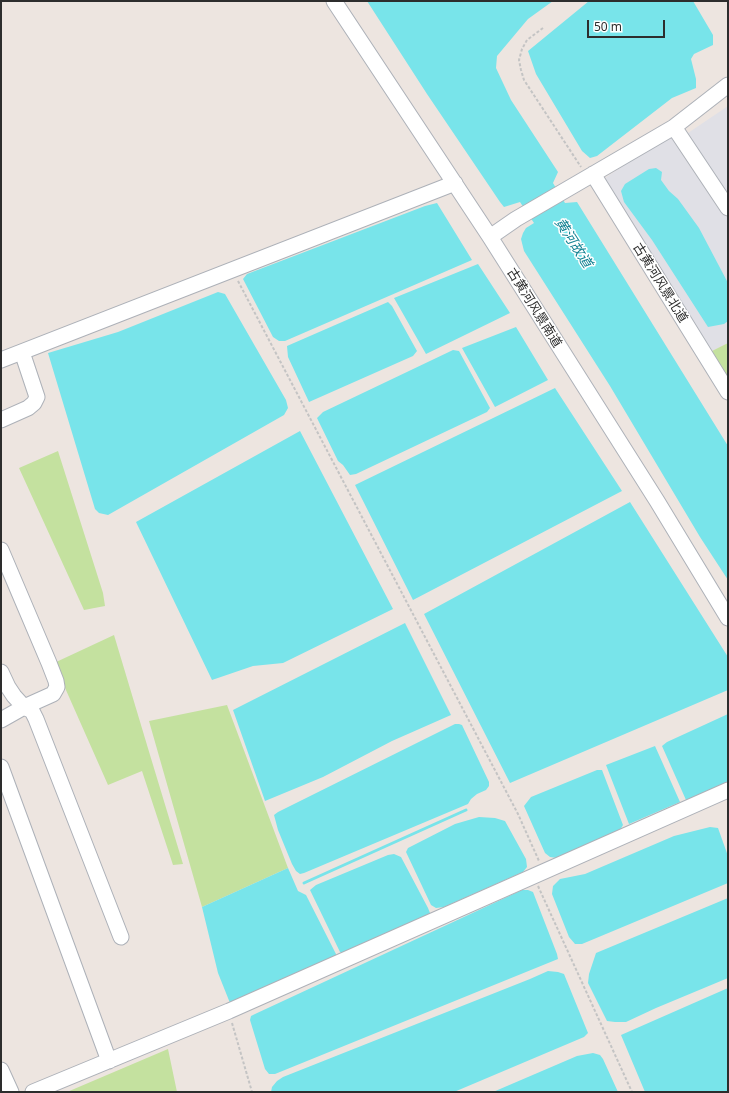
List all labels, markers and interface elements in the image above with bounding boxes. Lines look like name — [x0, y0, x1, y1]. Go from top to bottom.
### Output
scale bar — [589, 12, 667, 38]
text: 50 m — [594, 18, 622, 35]
water label: 黄河故道 — [551, 215, 595, 271]
street label: 古黄河风景北道 — [629, 240, 691, 326]
street label: 古黄河风景南道 — [503, 265, 565, 351]

